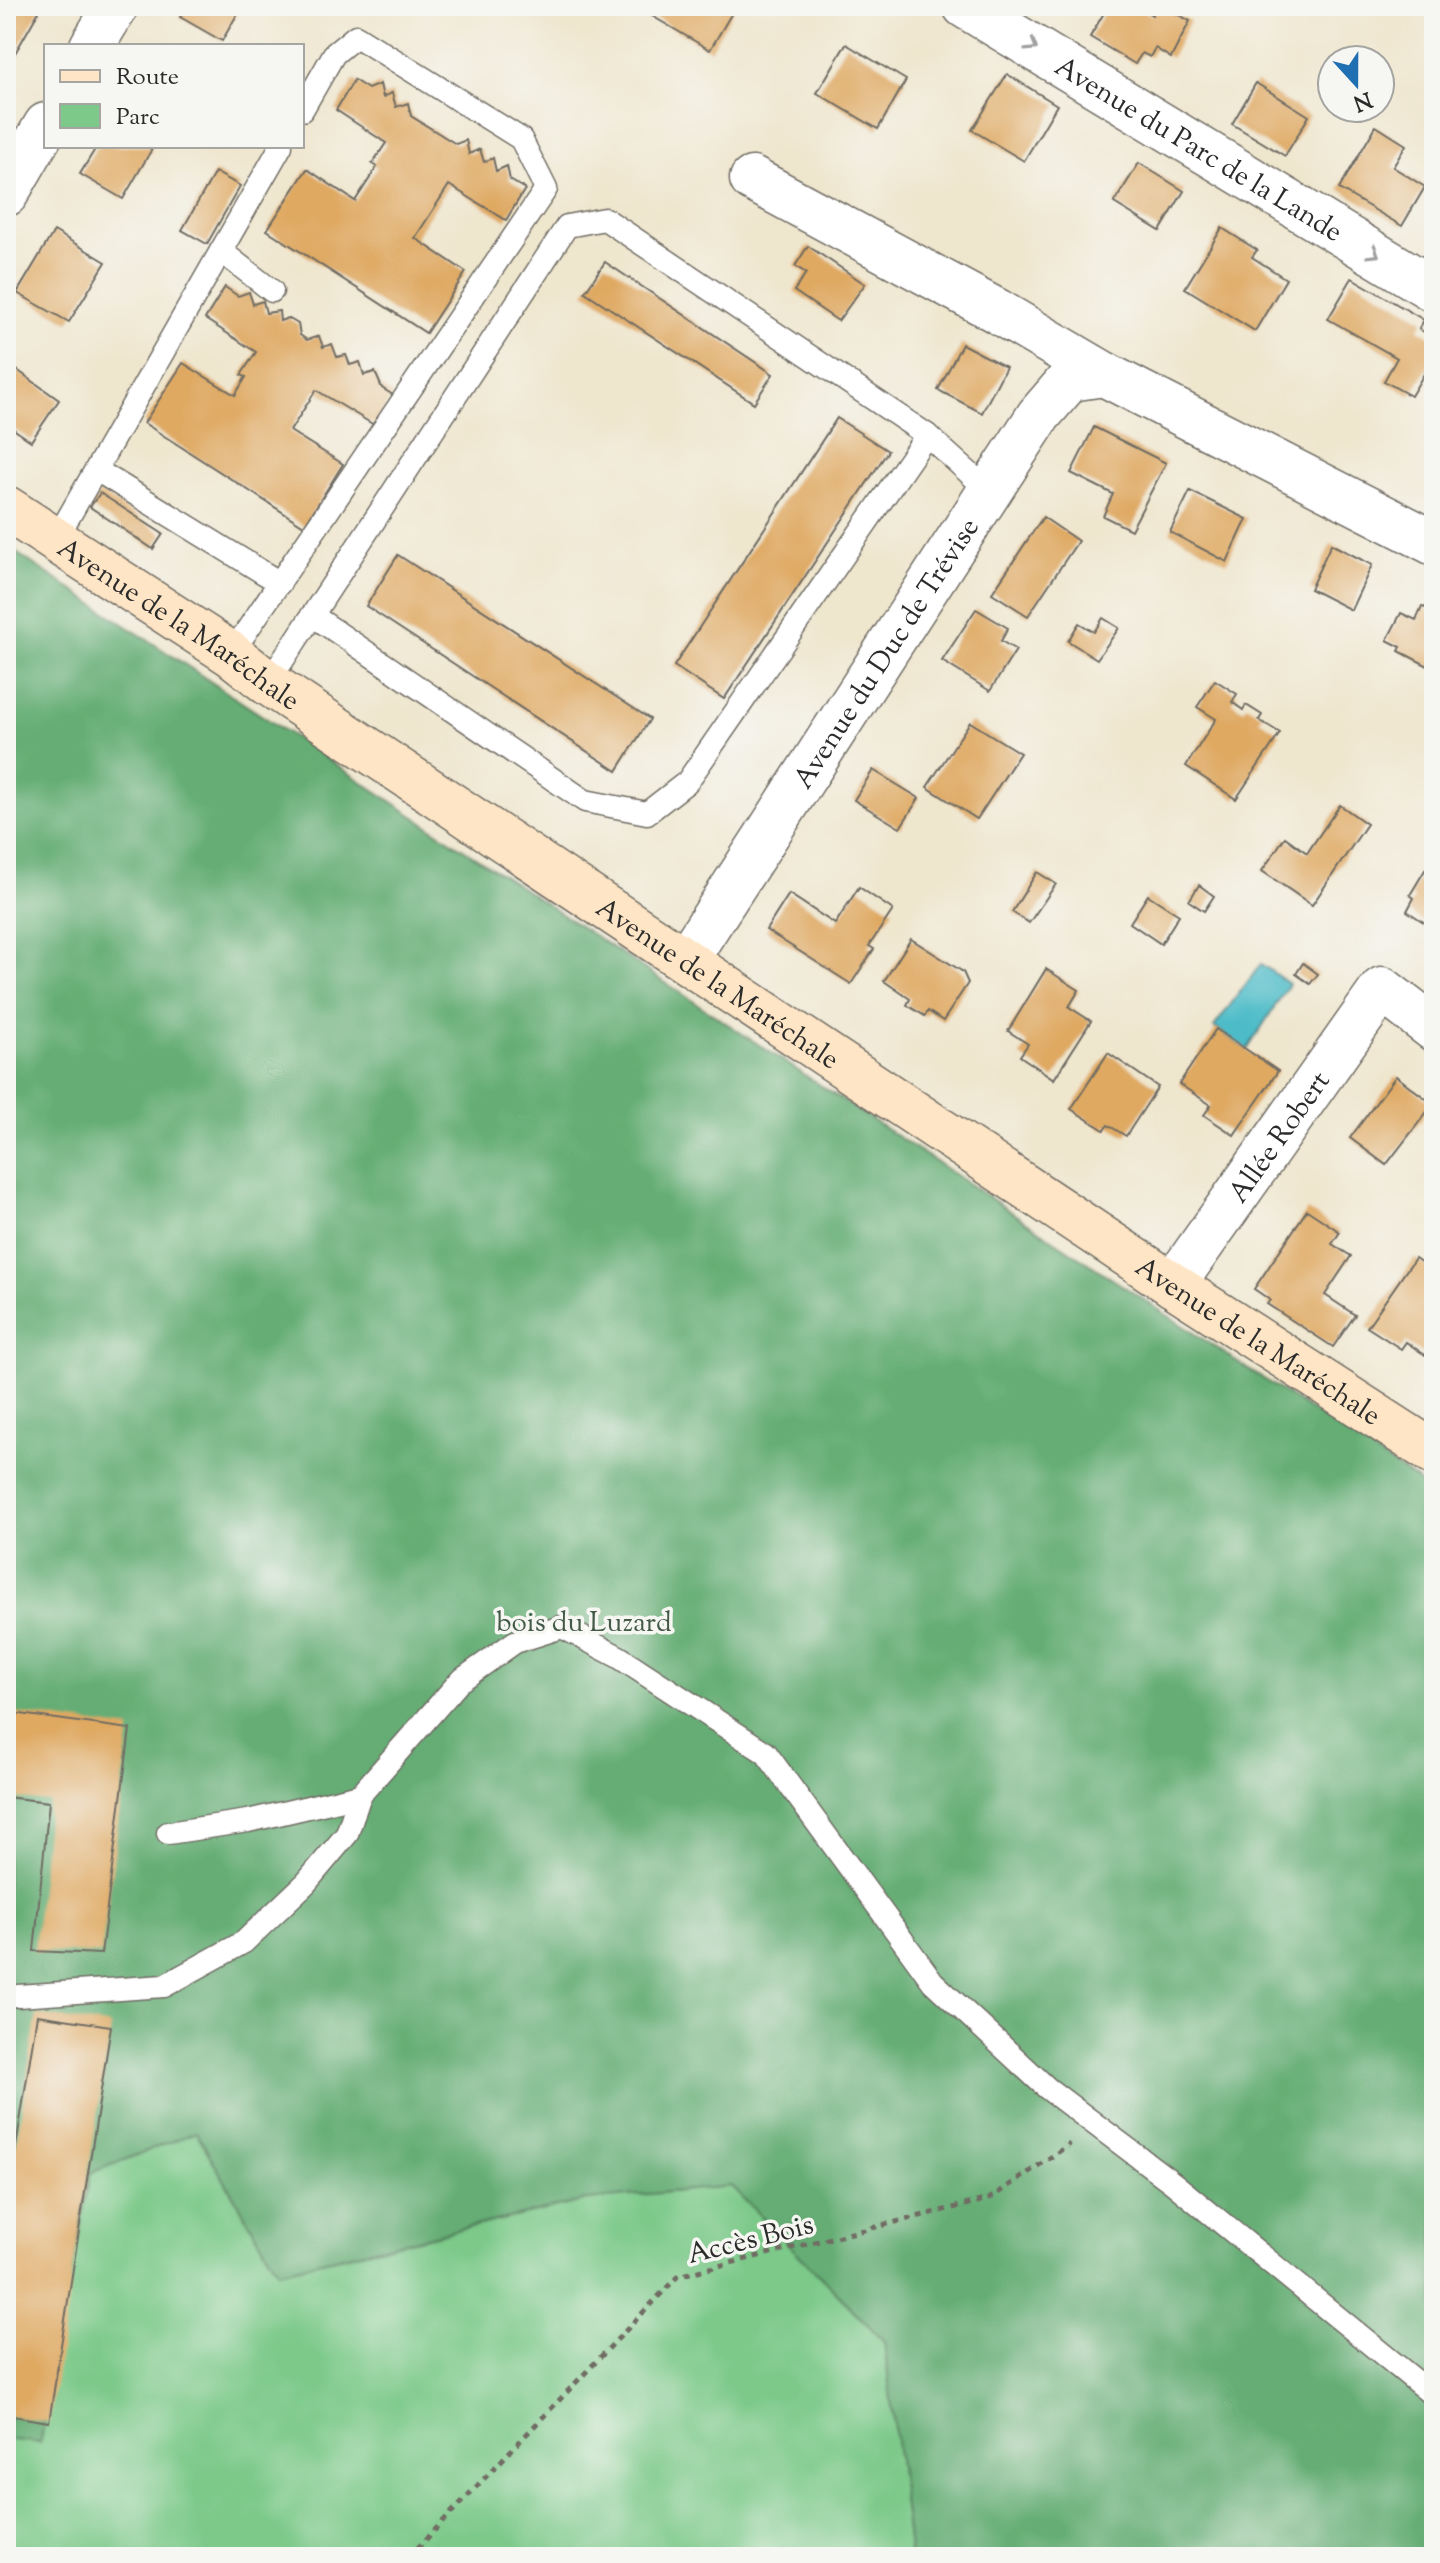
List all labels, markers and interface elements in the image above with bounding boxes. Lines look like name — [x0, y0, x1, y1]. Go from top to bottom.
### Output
one-way arrow — [1023, 36, 1038, 52]
legend — [44, 44, 304, 148]
north arrow — [1316, 44, 1396, 124]
street label: Avenue du Parc de la Lande — [1046, 48, 1349, 253]
text: Route — [116, 61, 179, 95]
text: N — [1348, 82, 1376, 118]
text: Parc — [116, 101, 160, 135]
one-way arrow — [1365, 243, 1380, 259]
street label: Avenue du Duc de Trévise — [785, 511, 990, 798]
street label: Avenue de la Maréchale — [48, 529, 307, 722]
street label: Avenue de la Maréchale — [587, 889, 846, 1081]
street label: Allée Robert — [1220, 1064, 1341, 1212]
street label: Avenue de la Maréchale — [1126, 1248, 1388, 1437]
park label: bois du Luzard — [496, 1604, 672, 1644]
street label: Accès Bois — [683, 2206, 818, 2276]

